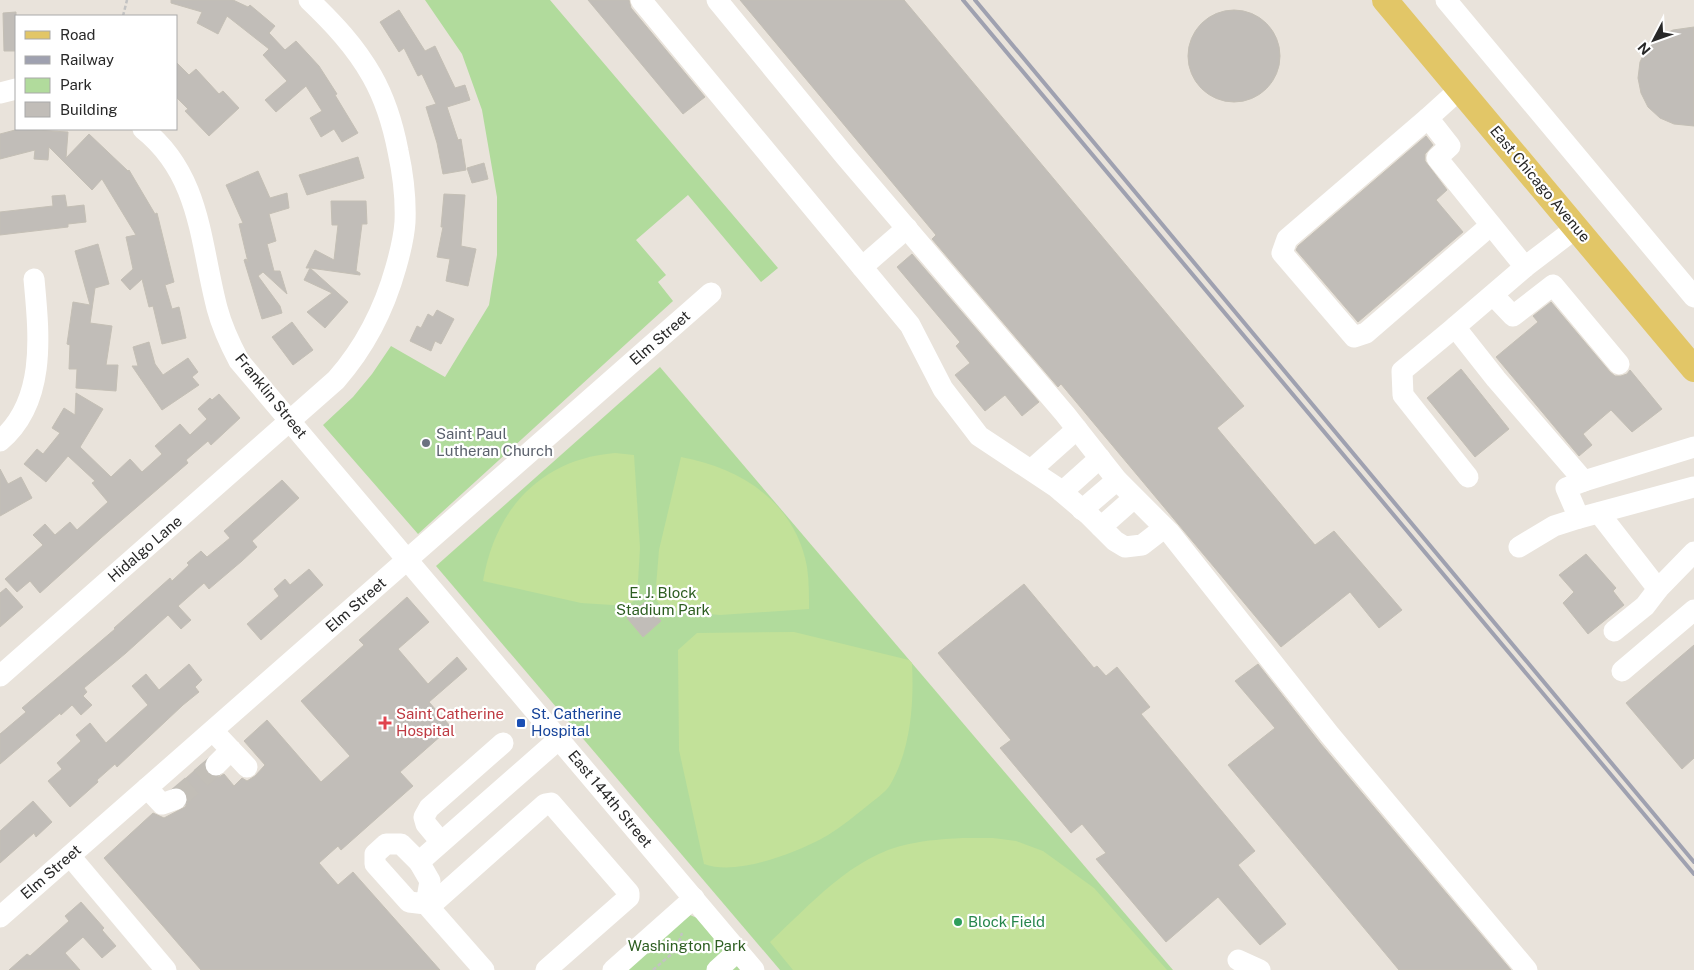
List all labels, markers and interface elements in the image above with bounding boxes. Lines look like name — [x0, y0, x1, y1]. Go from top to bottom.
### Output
legend — [15, 15, 178, 130]
north arrow — [1629, 15, 1679, 65]
text: Road — [60, 26, 96, 43]
text: N — [1635, 39, 1654, 58]
text: Railway — [60, 51, 114, 68]
text: Park — [60, 76, 92, 93]
text: Building — [60, 101, 118, 118]
street label: East Chicago Avenue — [1487, 122, 1594, 245]
street label: Elm Street — [626, 307, 693, 368]
street label: Franklin Street — [232, 350, 311, 442]
place label: Saint Paul Lutheran Church — [436, 425, 553, 459]
marker: Saint Paul Lutheran Church — [420, 437, 432, 449]
street label: Hidalgo Lane — [104, 512, 185, 585]
street label: Elm Street — [322, 574, 389, 635]
park label: E. J. Block Stadium Park — [616, 584, 710, 618]
place label: Saint Catherine Hospital — [396, 705, 504, 739]
place label: St. Catherine Hospital — [531, 705, 622, 739]
marker: Saint Catherine Hospital — [378, 716, 392, 730]
marker: St. Catherine Hospital — [515, 717, 527, 729]
street label: East 144th Street — [565, 747, 656, 851]
street label: Elm Street — [17, 841, 84, 902]
place label: Block Field — [968, 913, 1045, 930]
marker: Block Field — [952, 916, 964, 928]
park label: Washington Park — [628, 937, 746, 954]

